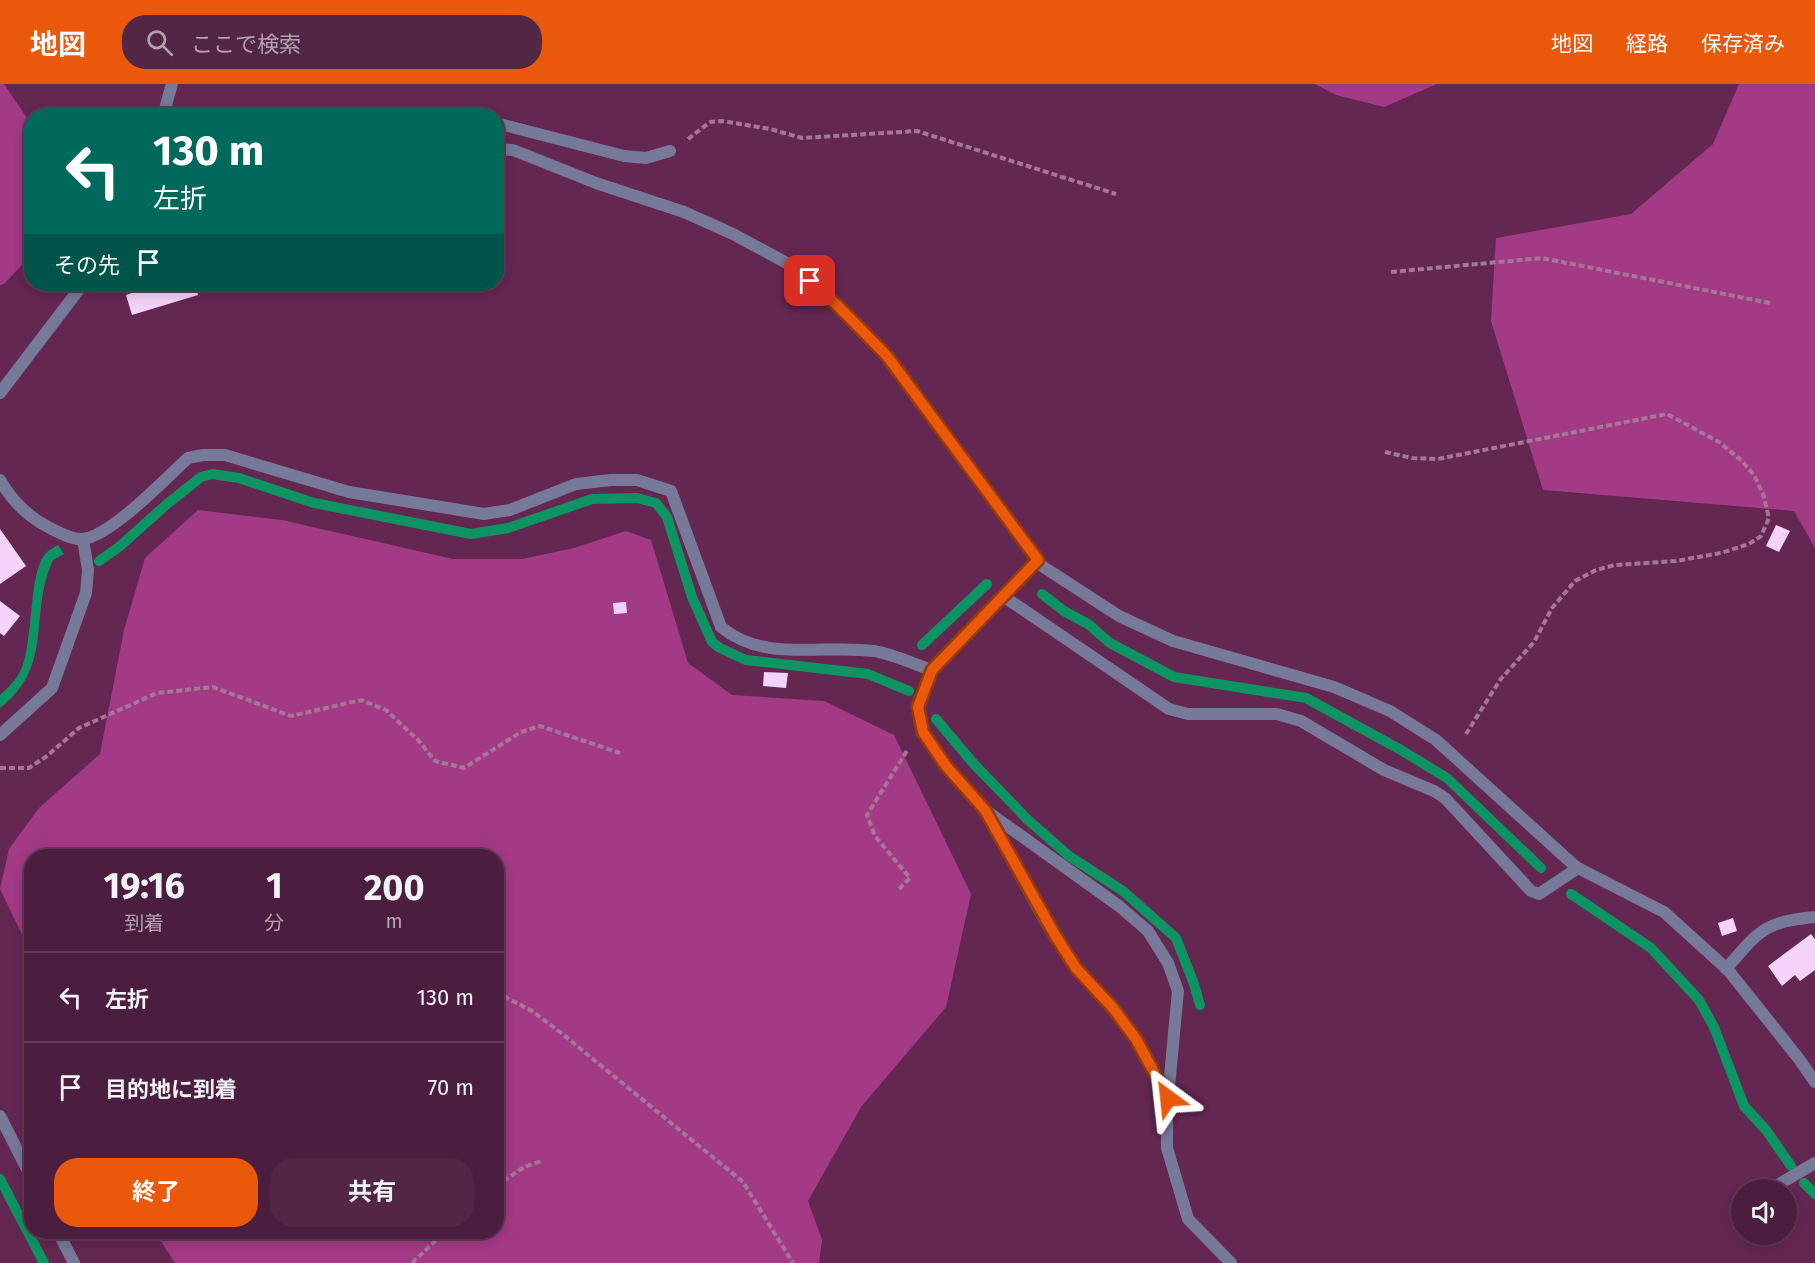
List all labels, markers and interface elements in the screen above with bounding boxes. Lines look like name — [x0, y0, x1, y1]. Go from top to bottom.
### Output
search box — [122, 15, 542, 69]
icon: search — [143, 26, 176, 59]
text: 地図 — [30, 28, 86, 61]
text: ここで検索 — [191, 31, 301, 58]
text: 地図 — [1551, 31, 1593, 57]
text: 経路 — [1626, 31, 1668, 57]
text: 保存済み — [1701, 31, 1785, 57]
text: 130 m — [153, 126, 264, 176]
icon: left — [54, 132, 132, 210]
text: 左折 — [153, 183, 207, 215]
icon: arrive — [132, 246, 165, 279]
text: その先 — [54, 252, 120, 279]
pin — [784, 255, 835, 306]
icon: arrive — [793, 264, 826, 297]
text: 19:16 — [103, 864, 185, 908]
text: 1 — [266, 864, 283, 908]
text: 200 — [364, 866, 424, 910]
text: m — [386, 909, 403, 933]
text: 到着 — [124, 911, 164, 935]
text: 分 — [264, 911, 284, 935]
icon: left — [54, 981, 87, 1014]
text: 130 m — [417, 984, 474, 1011]
text: 左折 — [105, 986, 149, 1013]
position arrow — [1136, 1066, 1200, 1130]
icon: arrive — [54, 1071, 87, 1104]
text: 70 m — [428, 1074, 474, 1101]
text: 目的地に到着 — [105, 1076, 237, 1103]
button: 終了 — [54, 1158, 258, 1227]
button: 共有 — [270, 1158, 474, 1227]
map controls — [1731, 1179, 1797, 1245]
button: sound — [1731, 1179, 1797, 1245]

